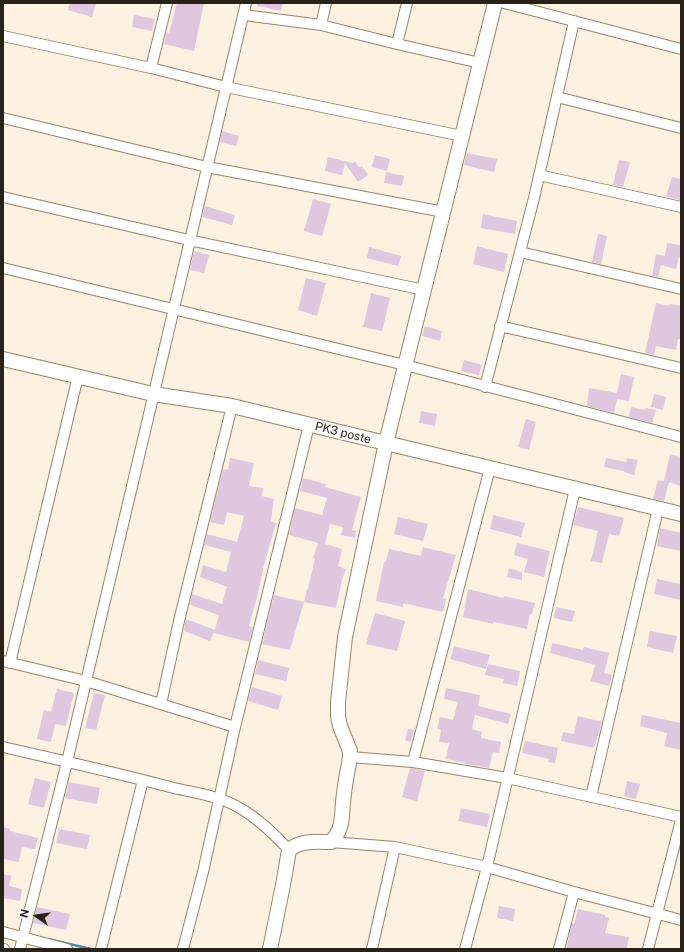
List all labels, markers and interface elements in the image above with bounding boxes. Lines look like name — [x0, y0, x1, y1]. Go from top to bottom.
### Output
street label: PK3 poste — [313, 419, 373, 447]
north arrow — [16, 896, 56, 936]
text: N — [17, 908, 31, 919]

